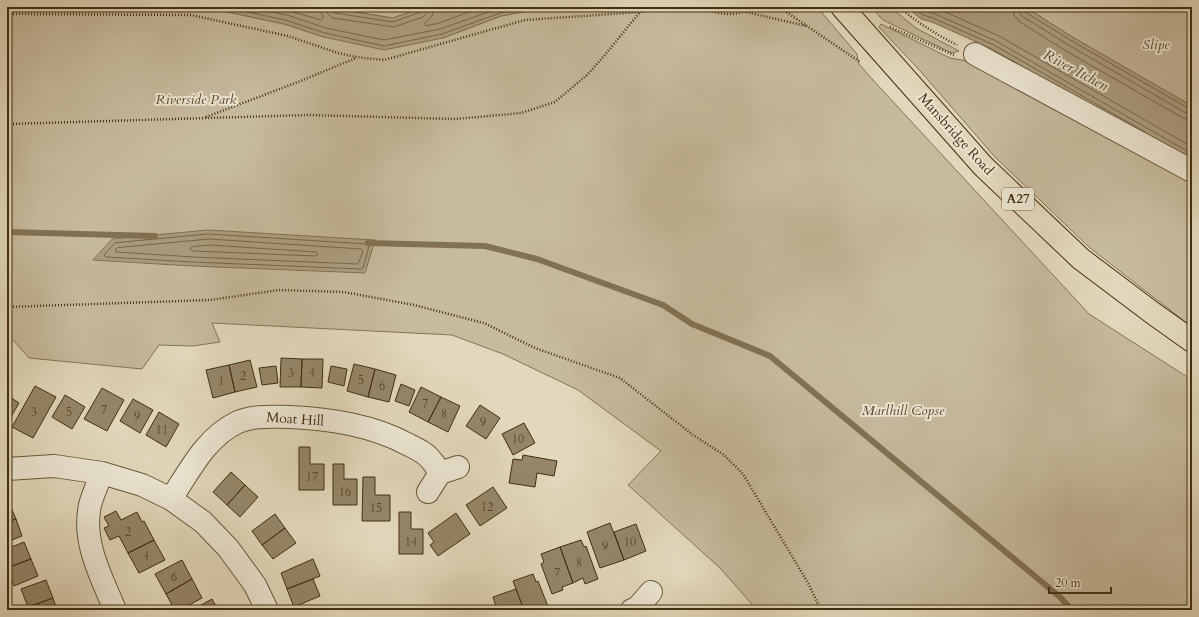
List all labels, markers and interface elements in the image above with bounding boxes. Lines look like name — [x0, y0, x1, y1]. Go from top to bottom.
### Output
park label: Slipe — [1142, 35, 1170, 54]
water label: River Itchen — [1040, 45, 1113, 96]
street label: Mansbridge Road — [914, 89, 998, 180]
park label: Riverside Park — [156, 90, 237, 109]
road number: A27 — [1002, 188, 1034, 210]
house number: 3 — [288, 365, 294, 381]
house number: 4 — [309, 365, 315, 381]
house number: 2 — [240, 368, 246, 384]
house number: 5 — [358, 372, 364, 388]
house number: 1 — [218, 373, 224, 389]
house number: 6 — [379, 378, 385, 394]
house number: 7 — [422, 396, 428, 412]
park label: Marlhill Copse — [862, 401, 945, 420]
house number: 7 — [101, 402, 107, 418]
house number: 3 — [31, 404, 37, 420]
house number: 5 — [66, 404, 72, 420]
house number: 8 — [441, 406, 447, 422]
house number: 9 — [134, 408, 140, 424]
street label: Moat Hill — [266, 408, 325, 431]
house number: 9 — [480, 414, 486, 430]
house number: 11 — [156, 422, 168, 438]
house number: 10 — [512, 431, 524, 447]
house number: 17 — [306, 469, 318, 485]
house number: 16 — [339, 484, 351, 500]
house number: 12 — [481, 499, 493, 515]
house number: 15 — [370, 500, 382, 516]
house number: 2 — [125, 524, 131, 540]
house number: 14 — [405, 534, 417, 550]
house number: 10 — [624, 534, 636, 550]
house number: 9 — [602, 538, 608, 554]
house number: 4 — [143, 548, 149, 564]
house number: 8 — [576, 555, 582, 571]
house number: 7 — [554, 565, 560, 581]
house number: 6 — [171, 569, 177, 585]
scale bar — [1049, 569, 1111, 595]
text: 20 m — [1055, 575, 1082, 591]

